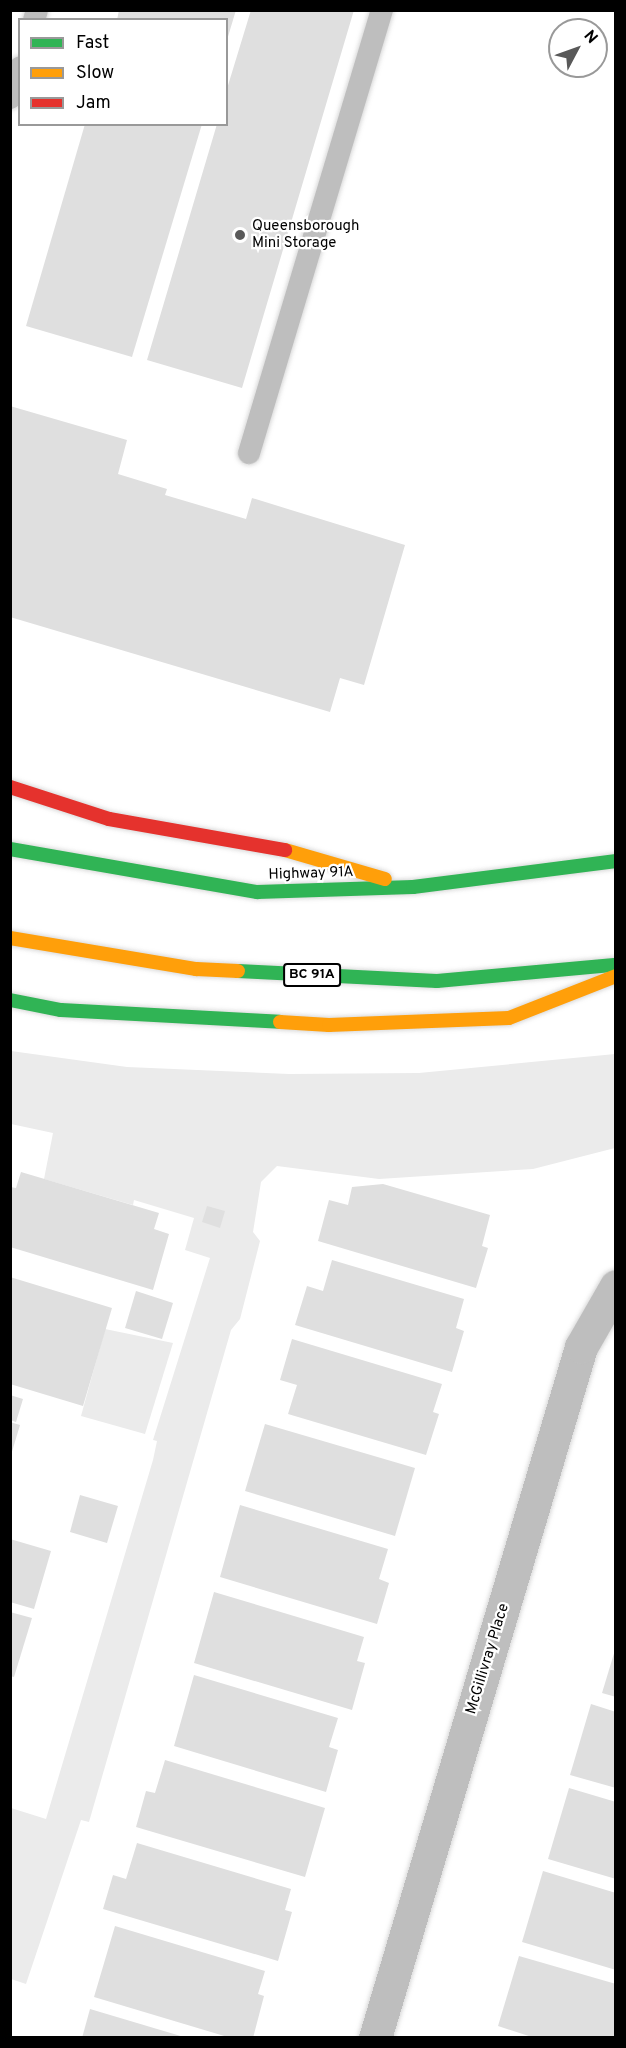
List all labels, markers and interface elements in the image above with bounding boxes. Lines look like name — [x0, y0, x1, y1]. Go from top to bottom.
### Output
legend — [18, 18, 228, 126]
north arrow — [548, 18, 608, 78]
text: N — [579, 27, 601, 48]
text: Fast — [76, 32, 109, 55]
text: Slow — [76, 62, 114, 85]
text: Jam — [76, 92, 111, 115]
place label: Queensborough Mini Storage — [252, 217, 359, 252]
marker: Queensborough Mini Storage — [233, 228, 247, 242]
street label: Highway 91A — [268, 864, 354, 884]
road number: BC 91A — [282, 964, 342, 986]
street label: McGillivray Place — [463, 1601, 513, 1717]

